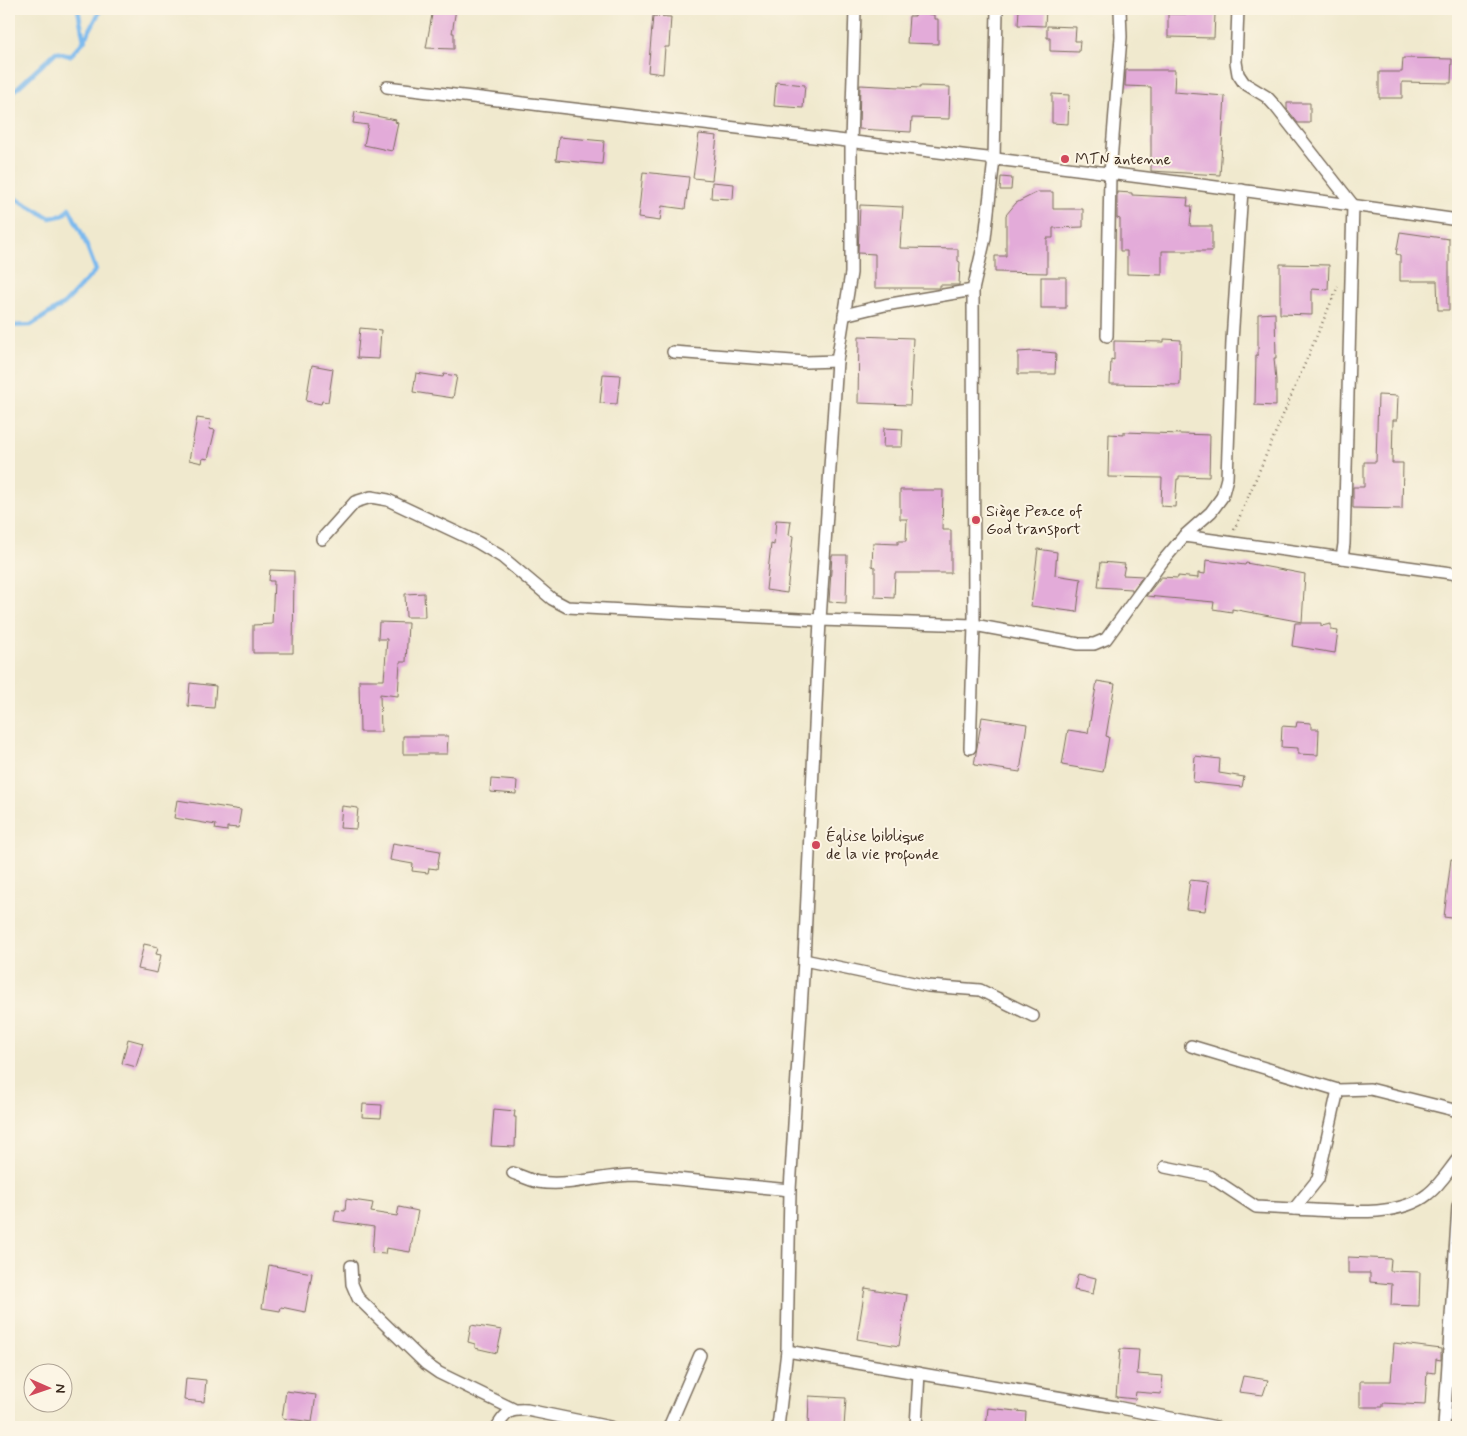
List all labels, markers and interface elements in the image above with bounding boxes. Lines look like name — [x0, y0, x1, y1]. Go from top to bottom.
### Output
place label: MTN antenne — [1075, 149, 1172, 170]
marker: MTN antenne — [1059, 153, 1071, 165]
place label: Siège Peace of God transport — [986, 501, 1083, 540]
marker: Siège Peace of God transport — [970, 514, 982, 526]
place label: Église biblique de la vie profonde — [826, 826, 939, 867]
marker: Église biblique de la vie profonde — [810, 839, 822, 851]
north arrow — [22, 1364, 72, 1414]
text: N — [51, 1383, 69, 1393]

